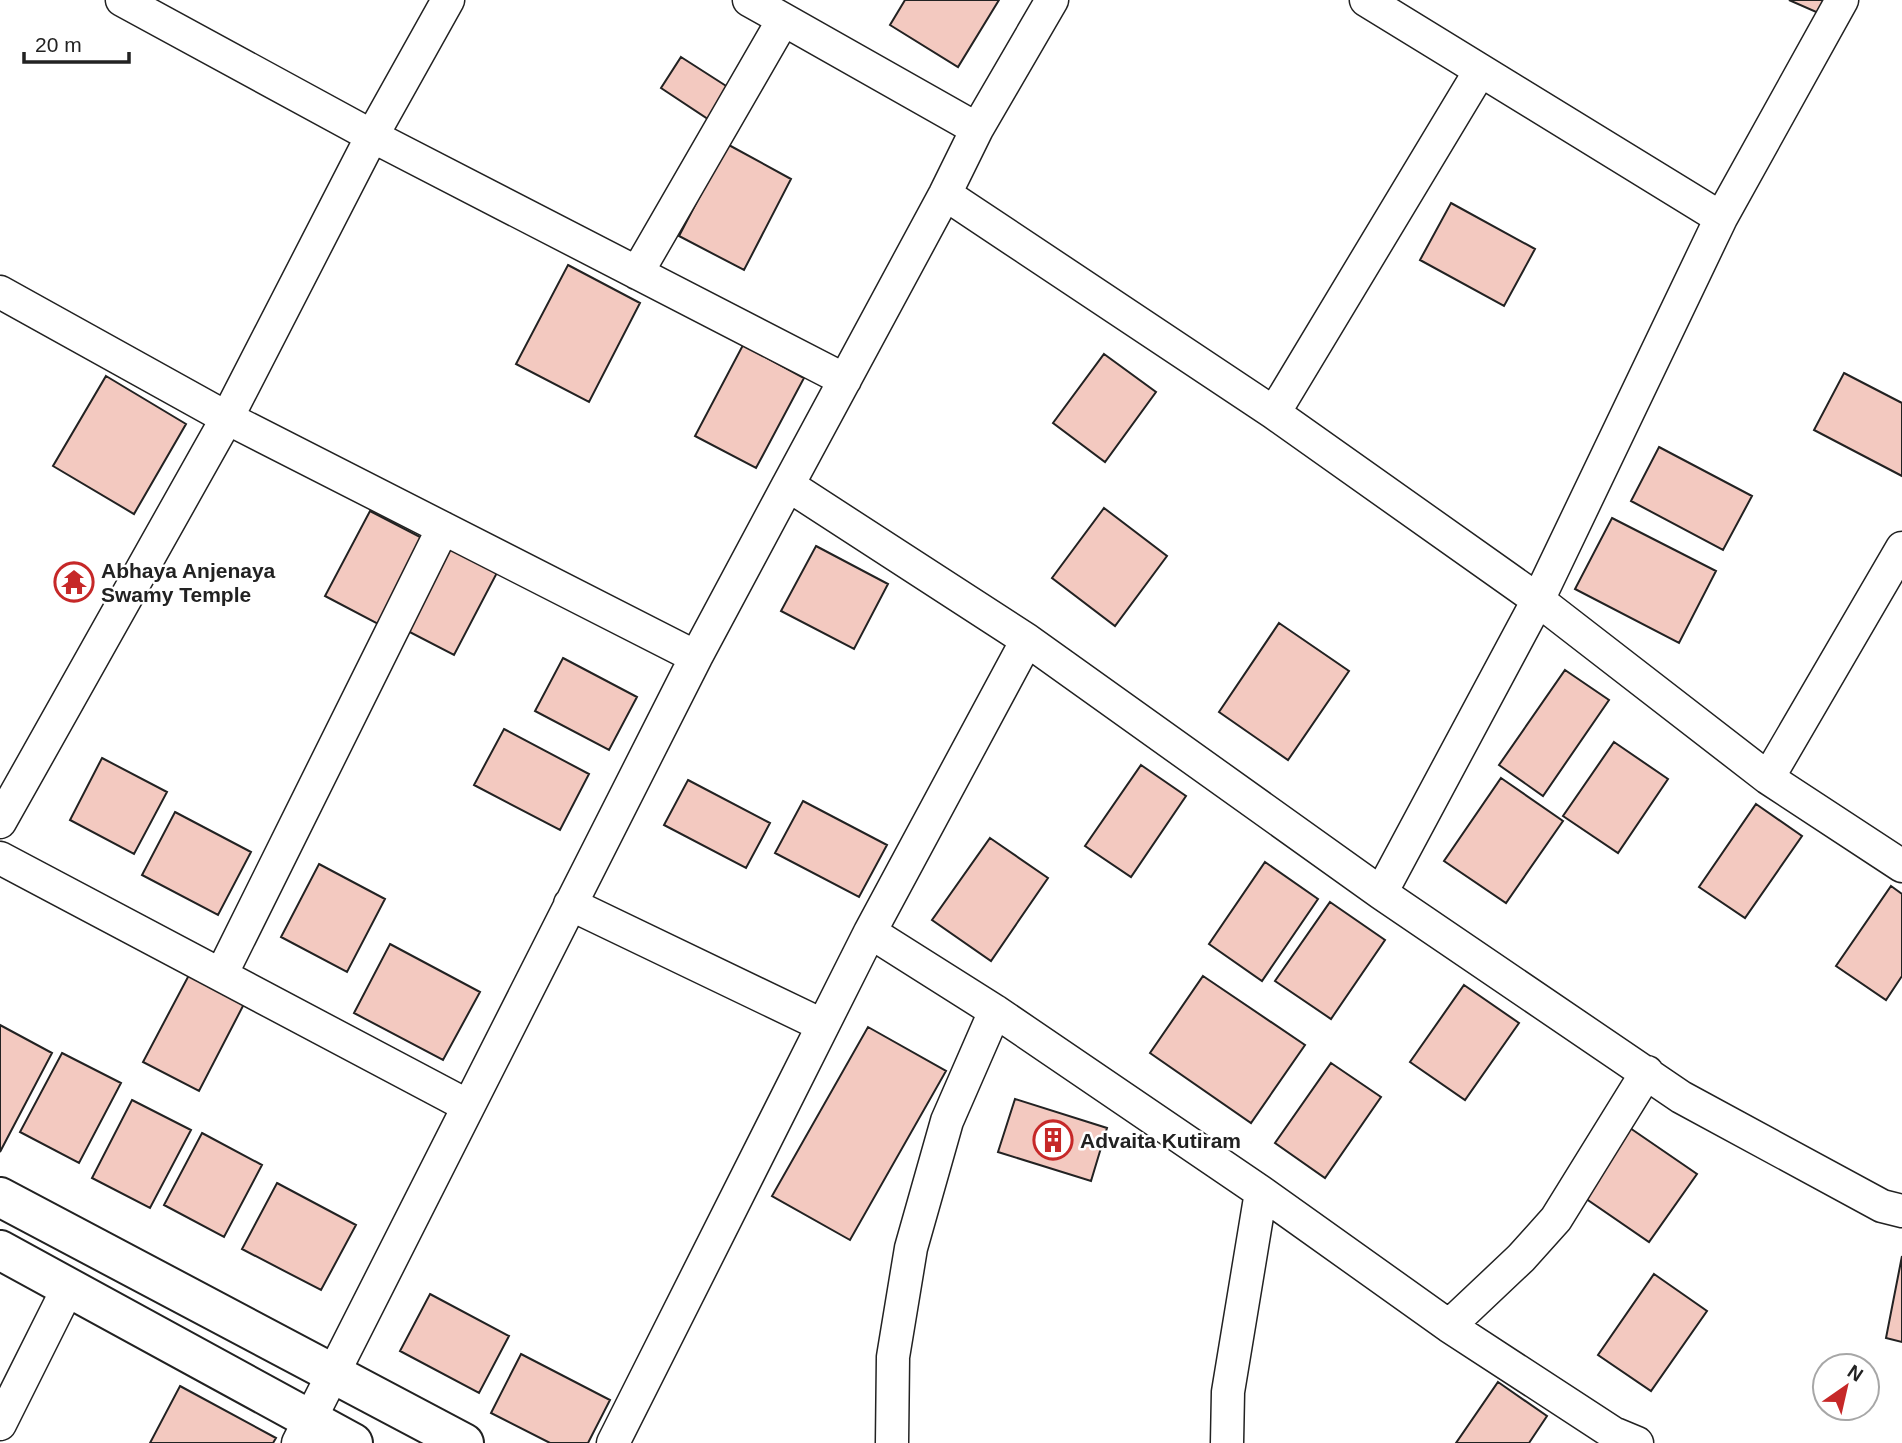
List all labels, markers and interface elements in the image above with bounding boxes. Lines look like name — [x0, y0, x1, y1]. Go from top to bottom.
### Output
scale bar — [24, 21, 130, 65]
text: 20 m — [35, 33, 82, 56]
place label: Abhaya Anjenaya Swamy Temple — [101, 559, 276, 606]
temple icon: Abhaya Anjenaya Swamy Temple — [53, 561, 95, 603]
building icon: Advaita Kutiram — [1032, 1119, 1074, 1161]
place label: Advaita Kutiram — [1080, 1129, 1241, 1152]
north arrow — [1811, 1352, 1881, 1422]
text: N — [1844, 1361, 1867, 1386]

